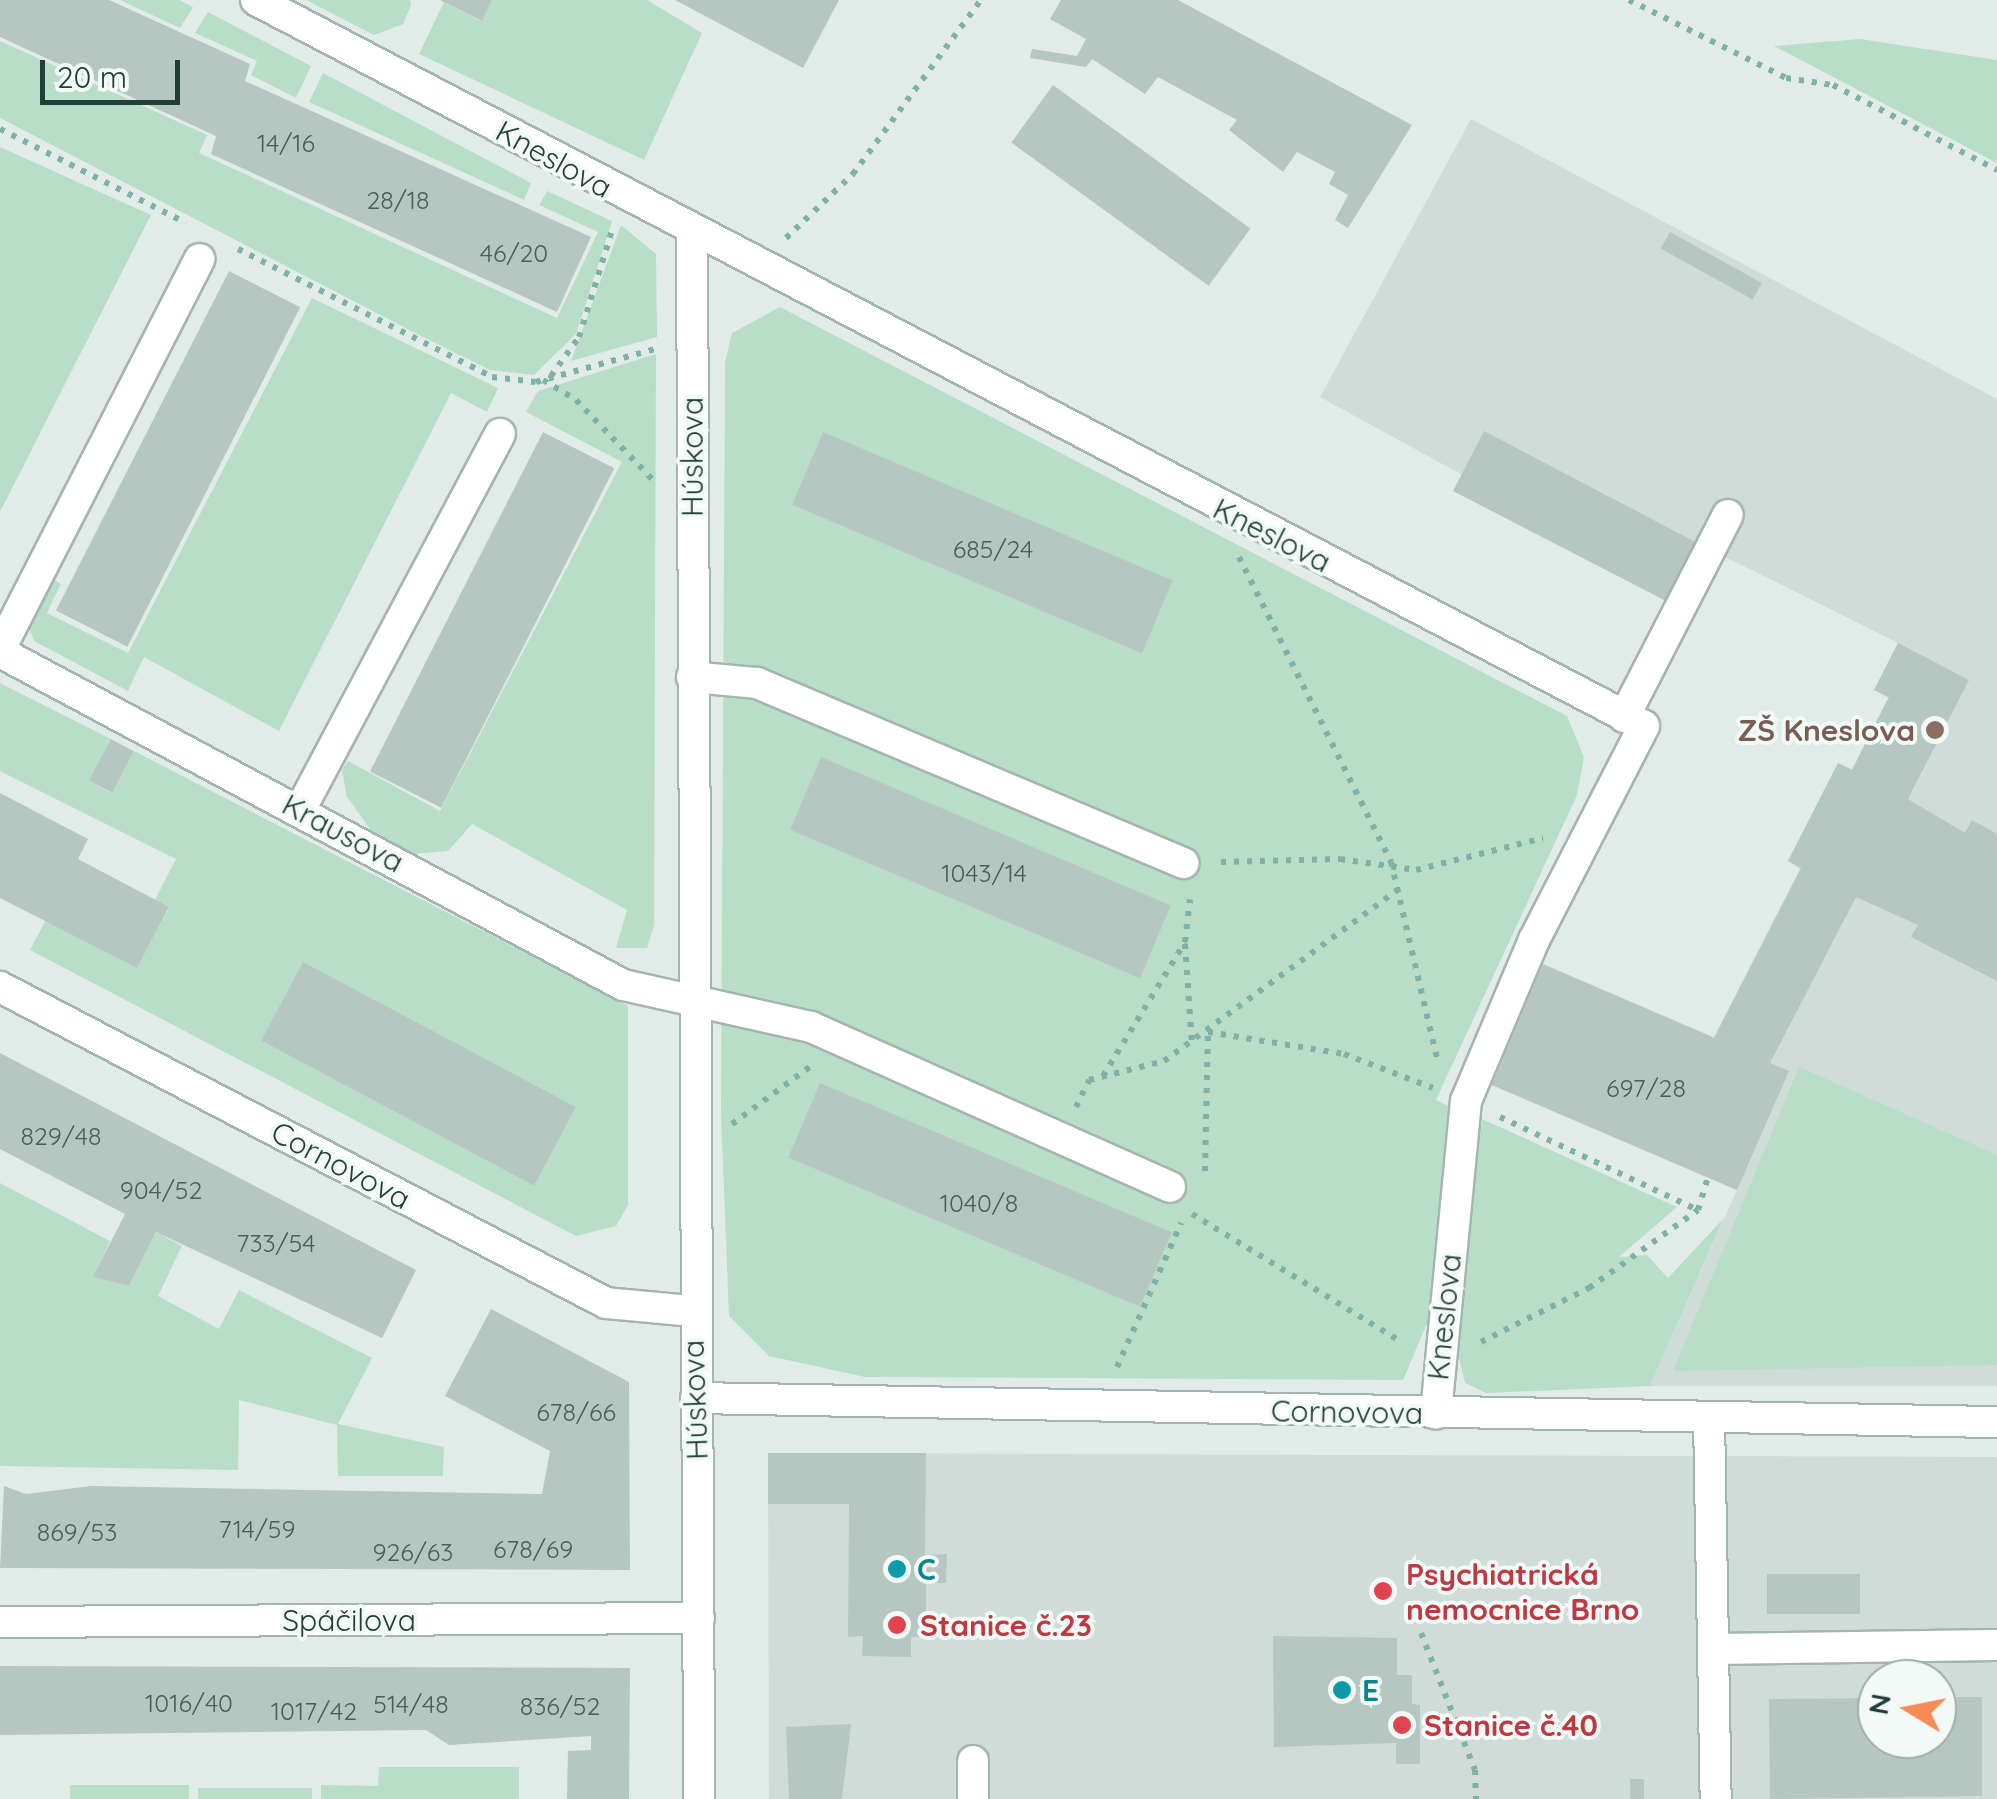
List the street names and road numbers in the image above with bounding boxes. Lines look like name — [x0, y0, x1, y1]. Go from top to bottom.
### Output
street label: Kneslova — [490, 112, 618, 206]
street label: Húskova — [674, 397, 710, 517]
street label: Kneslova — [1207, 490, 1337, 580]
street label: Krausova — [276, 786, 410, 880]
street label: Cornovova — [265, 1113, 417, 1217]
street label: Kneslova — [1419, 1252, 1469, 1382]
street label: Húskova — [675, 1339, 715, 1461]
street label: Cornovova — [1271, 1393, 1423, 1431]
street label: Spáčilova — [282, 1602, 416, 1638]

